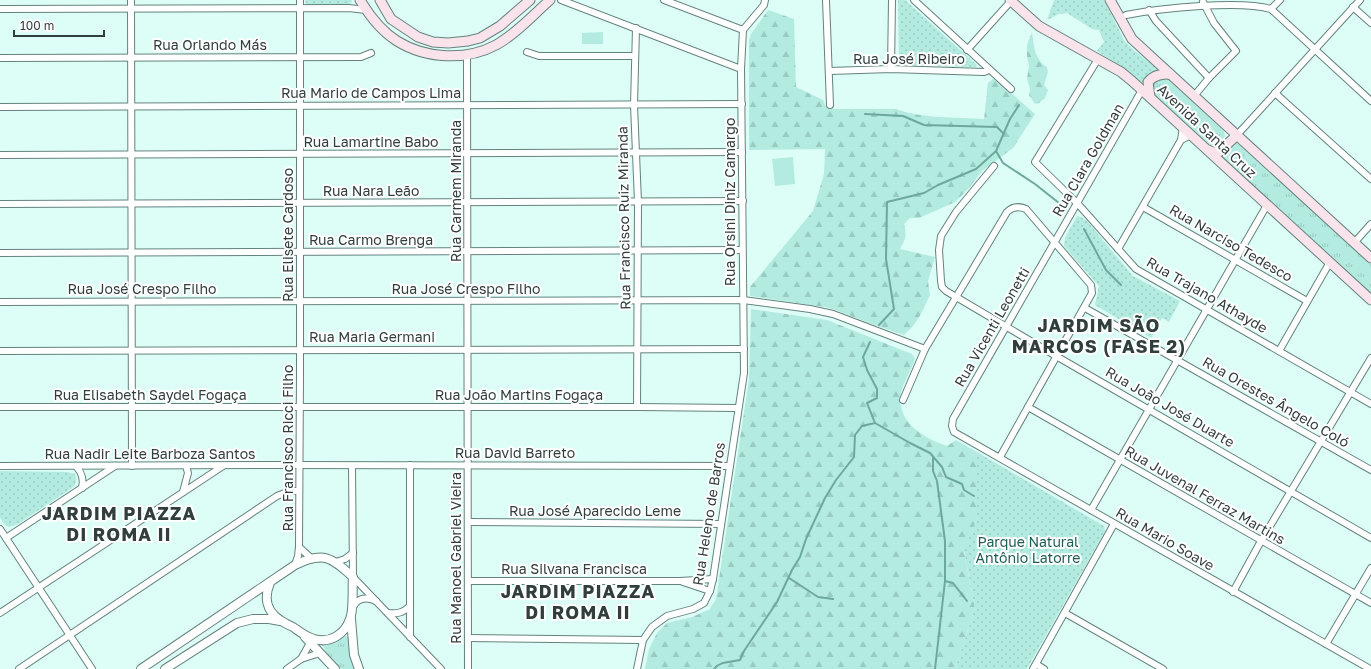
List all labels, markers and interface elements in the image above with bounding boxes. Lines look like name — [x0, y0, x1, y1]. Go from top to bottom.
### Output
scale bar — [14, 12, 104, 38]
text: 100 m — [20, 18, 54, 33]
street label: Rua Orlando Más — [153, 36, 267, 53]
street label: Rua José Ribeiro — [853, 50, 965, 67]
street label: Avenida Santa Cruz — [1154, 80, 1261, 181]
street label: Rua Mario de Campos Lima — [281, 84, 461, 101]
street label: Rua Clara Goldman — [1048, 100, 1127, 219]
street label: Rua Orsini Diniz Camargo — [721, 118, 738, 286]
street label: Rua Carmem Miranda — [447, 120, 464, 262]
street label: Rua Francisco Ruiz Miranda — [613, 126, 634, 310]
street label: Rua Lamartine Babo — [303, 133, 439, 150]
street label: Rua Elisete Cardoso — [279, 168, 296, 302]
street label: Rua Nara Leão — [323, 182, 419, 199]
street label: Rua Narciso Tedesco — [1167, 200, 1296, 285]
street label: Rua Carmo Brenga — [309, 231, 433, 248]
street label: Rua Trajano Athayde — [1144, 253, 1271, 336]
street label: Rua Vicenti Leonetti — [950, 264, 1033, 390]
street label: Rua José Crespo Filho — [68, 280, 216, 297]
street label: Rua José Crespo Filho — [392, 280, 540, 297]
district label: JARDIM SÃO MARCOS (FASE 2) — [1012, 314, 1186, 357]
street label: Rua Maria Germani — [309, 328, 435, 345]
street label: Rua Orestes Ângelo Coló — [1200, 353, 1353, 451]
street label: Rua João José Duarte — [1103, 363, 1238, 450]
street label: Rua Francisco Ricci Filho — [279, 365, 296, 531]
street label: Rua Elisabeth Saydel Fogaça — [53, 386, 247, 403]
street label: Rua João Martins Fogaça — [435, 386, 603, 403]
street label: Rua Heleno de Barros — [689, 441, 728, 587]
street label: Rua Juvenal Ferraz Martins — [1122, 442, 1288, 547]
street label: Rua David Barreto — [455, 444, 575, 461]
street label: Rua Nadir Leite Barboza Santos — [45, 445, 256, 462]
street label: Rua Manoel Gabriel Vieira — [447, 472, 464, 644]
district label: JARDIM PIAZZA DI ROMA II — [42, 502, 196, 545]
street label: Rua José Aparecido Leme — [509, 502, 681, 519]
street label: Rua Mario Soave — [1113, 503, 1218, 574]
park label: Parque Natural Antônio Latorre — [976, 533, 1080, 566]
street label: Rua Silvana Francisca — [501, 560, 647, 577]
district label: JARDIM PIAZZA DI ROMA II — [501, 580, 655, 623]

